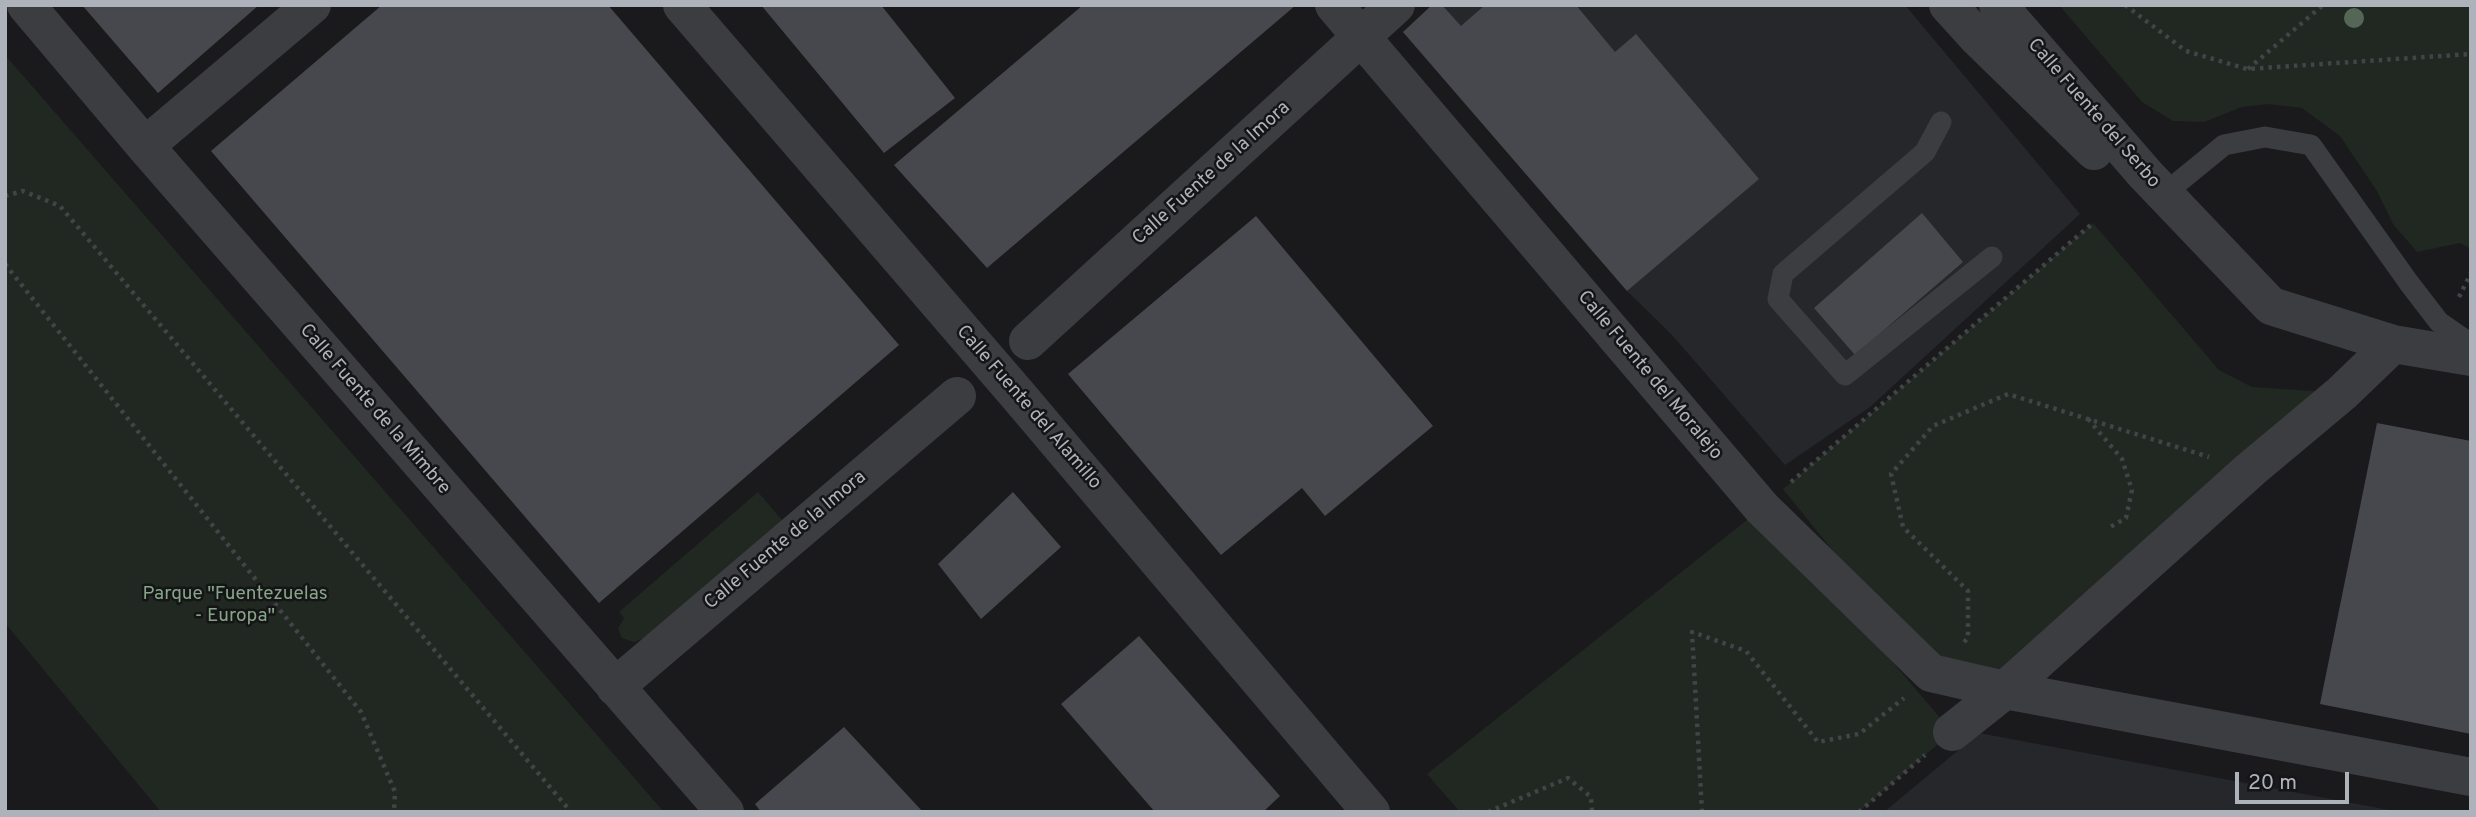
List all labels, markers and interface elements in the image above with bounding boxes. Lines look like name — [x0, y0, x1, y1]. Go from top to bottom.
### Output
street label: Calle Fuente del Serbo — [2022, 35, 2164, 193]
street label: Calle Fuente de la Imora — [1129, 97, 1295, 251]
street label: Calle Fuente del Moralejo — [1572, 287, 1726, 465]
street label: Calle Fuente de la Mimbre — [294, 320, 454, 500]
street label: Calle Fuente del Alamillo — [951, 321, 1105, 495]
street label: Calle Fuente de la Imora — [700, 467, 872, 615]
park label: Parque "Fuentezuelas - Europa" — [142, 584, 328, 628]
scale bar — [2238, 758, 2352, 802]
text: 20 m — [2248, 770, 2297, 797]

